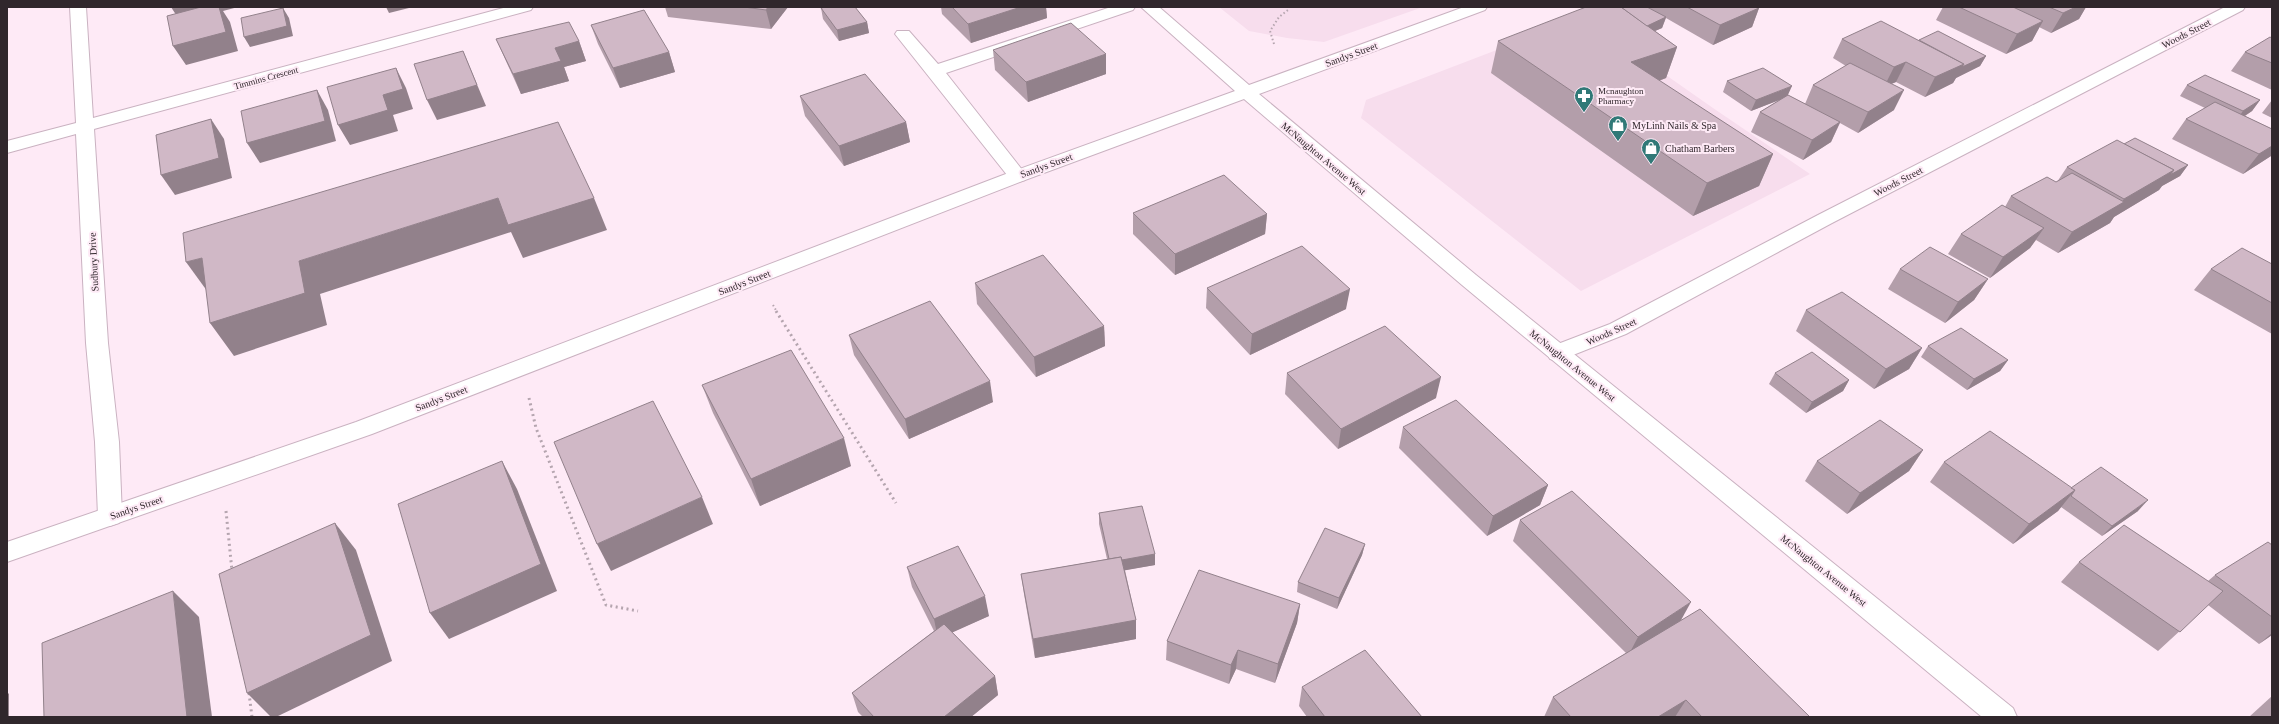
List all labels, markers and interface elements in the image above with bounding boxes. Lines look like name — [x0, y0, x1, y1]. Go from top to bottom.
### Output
street label: Woods Street — [2160, 16, 2213, 50]
street label: Sandys Street — [1324, 40, 1379, 69]
street label: Timmins Crescent — [233, 65, 300, 91]
pharmacy icon: Mcnaughton Pharmacy — [1573, 85, 1595, 113]
place label: Mcnaughton Pharmacy — [1598, 86, 1644, 106]
shop icon: MyLinh Nails & Spa — [1607, 114, 1629, 142]
street label: McNaughton Avenue West — [1279, 120, 1368, 197]
place label: MyLinh Nails & Spa — [1632, 120, 1717, 131]
shop icon: Chatham Barbers — [1640, 137, 1662, 165]
place label: Chatham Barbers — [1665, 143, 1735, 154]
street label: Sandys Street — [1019, 151, 1074, 180]
street label: Woods Street — [1872, 164, 1925, 198]
street label: Sudbury Drive — [86, 232, 101, 292]
street label: Sandys Street — [717, 267, 772, 297]
street label: Woods Street — [1585, 315, 1638, 347]
street label: McNaughton Avenue West — [1528, 327, 1618, 404]
street label: Sandys Street — [414, 383, 469, 413]
street label: Sandys Street — [109, 493, 164, 522]
street label: McNaughton Avenue West — [1779, 532, 1869, 609]

